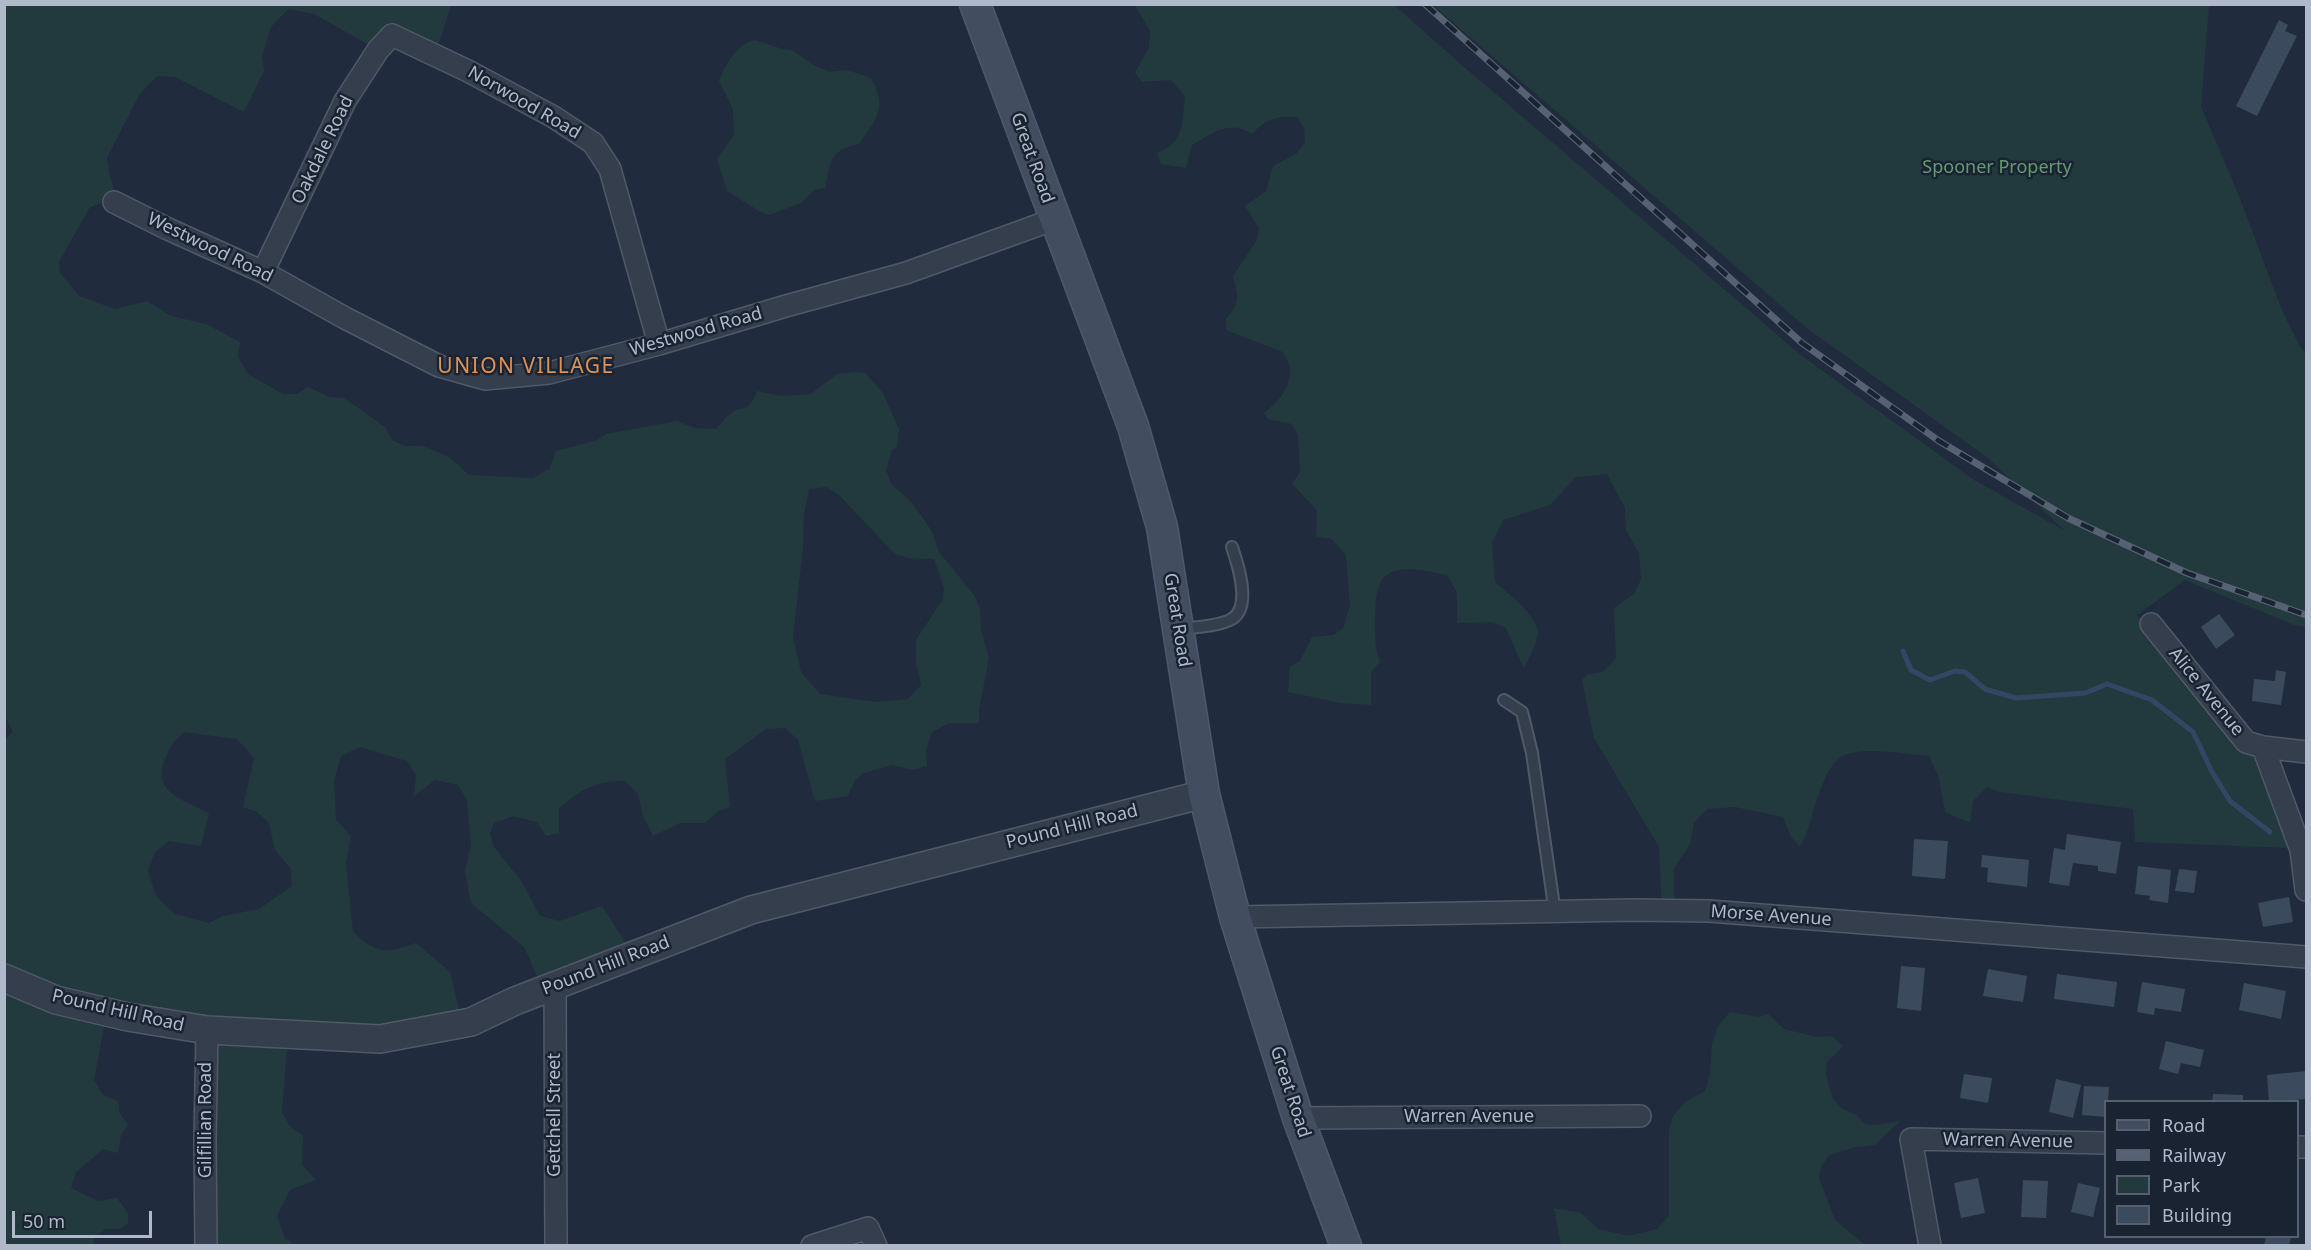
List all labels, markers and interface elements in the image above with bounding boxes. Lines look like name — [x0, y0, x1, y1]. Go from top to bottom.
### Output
street label: Norwood Road — [464, 62, 584, 144]
street label: Oakdale Road — [288, 92, 358, 208]
street label: Great Road — [1006, 110, 1058, 206]
park label: Spooner Property — [1922, 157, 2072, 179]
street label: Westwood Road — [144, 208, 276, 288]
street label: Westwood Road — [627, 303, 765, 361]
district label: UNION VILLAGE — [437, 354, 615, 380]
street label: Great Road — [1159, 571, 1195, 669]
street label: Alice Avenue — [2164, 643, 2248, 741]
street label: Pound Hill Road — [1004, 800, 1140, 854]
street label: Morse Avenue — [1710, 901, 1832, 931]
street label: Pound Hill Road — [539, 932, 673, 1000]
street label: Pound Hill Road — [50, 985, 186, 1037]
street label: Great Road — [1265, 1044, 1315, 1140]
street label: Getchell Street — [544, 1053, 566, 1177]
street label: Gilfillian Road — [195, 1062, 217, 1178]
legend — [2104, 1100, 2299, 1238]
street label: Warren Avenue — [1404, 1106, 1534, 1128]
text: Road — [2162, 1113, 2205, 1137]
street label: Warren Avenue — [1943, 1129, 2073, 1153]
text: Railway — [2162, 1143, 2226, 1167]
text: Park — [2162, 1173, 2200, 1197]
scale bar — [15, 1199, 154, 1237]
text: Building — [2162, 1203, 2232, 1227]
text: 50 m — [23, 1209, 65, 1233]

